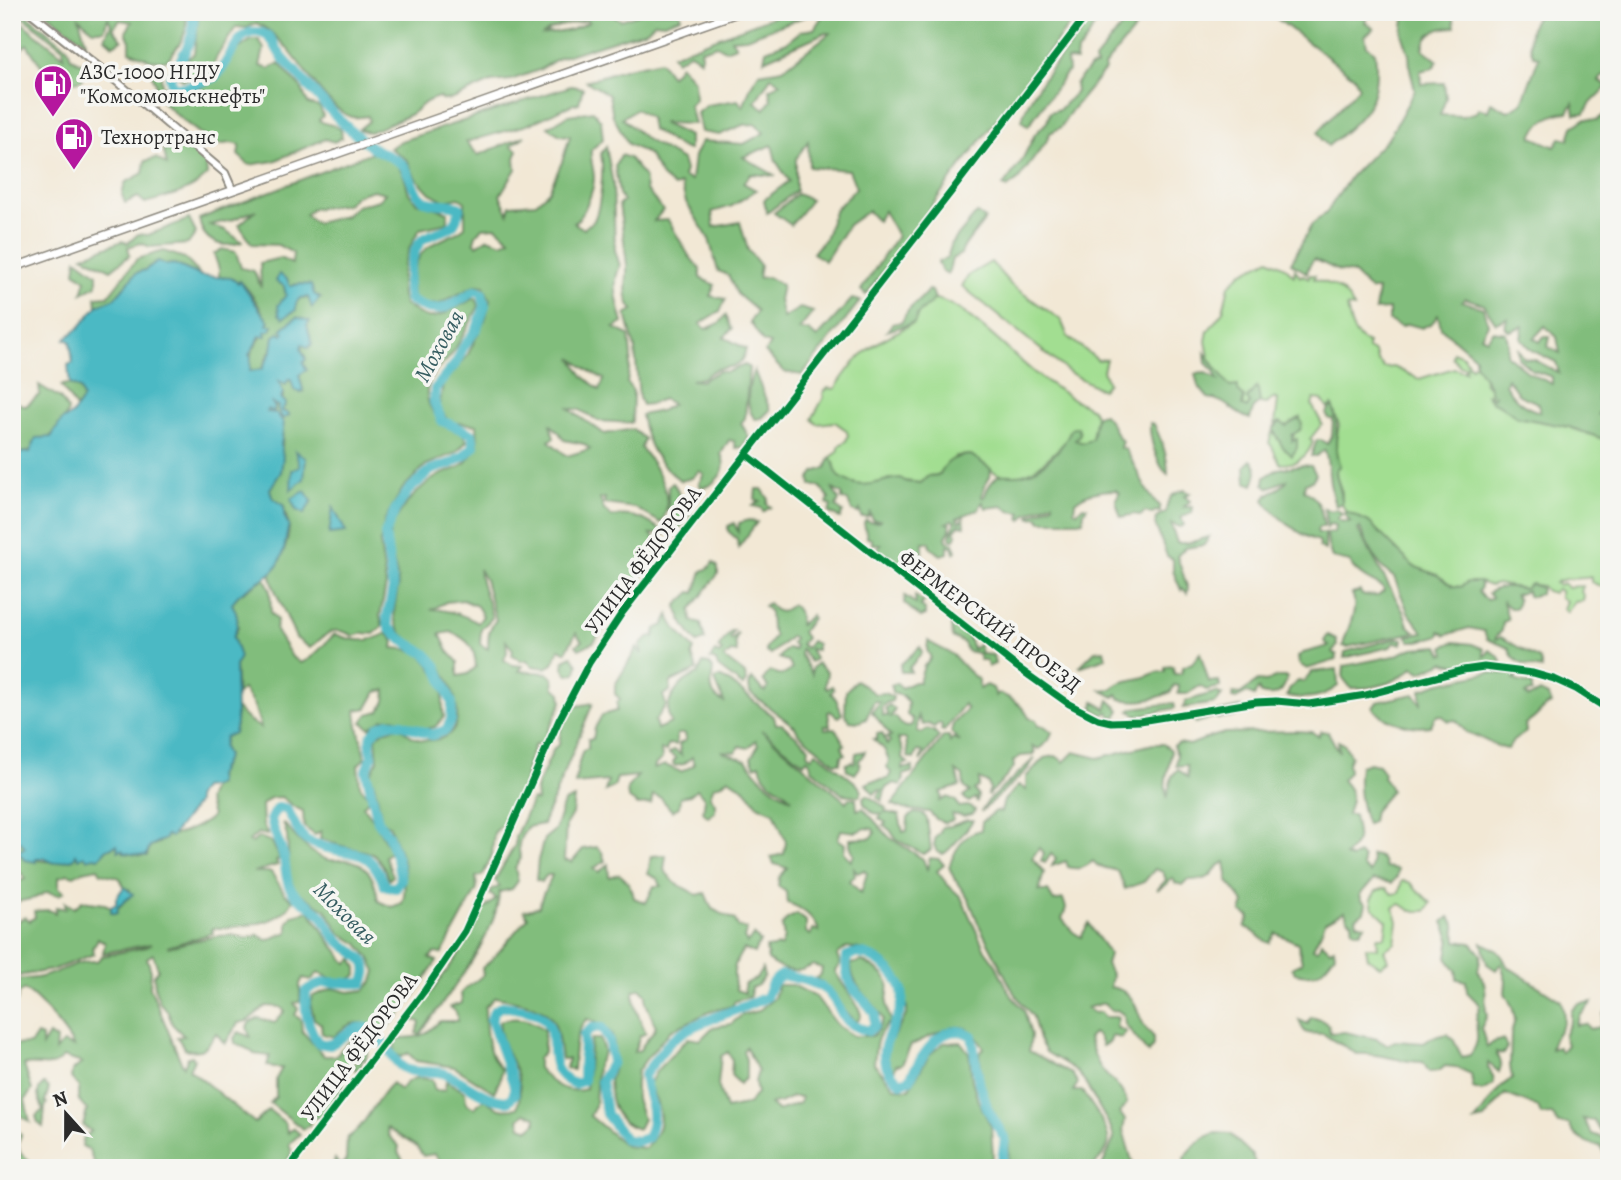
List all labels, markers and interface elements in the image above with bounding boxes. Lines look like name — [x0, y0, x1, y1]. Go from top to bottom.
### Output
place label: АЗС-1000 НГДУ "Комсомольскнефть" — [79, 58, 265, 110]
fuel station icon: АЗС-1000 НГДУ "Комсомольскнефть" — [32, 63, 74, 118]
fuel station icon: Технортранс — [53, 116, 95, 171]
place label: Технортранс — [101, 123, 216, 151]
water label: Моховая — [407, 304, 471, 388]
street label: УЛИЦА ФЁДОРОВА — [578, 480, 708, 640]
street label: ФЕРМЕРСКИЙ ПРОЕЗД — [893, 543, 1087, 699]
water label: Моховая — [306, 874, 384, 952]
street label: УЛИЦА ФЁДОРОВА — [294, 967, 424, 1127]
north arrow — [32, 1078, 102, 1148]
text: N — [49, 1084, 72, 1114]

